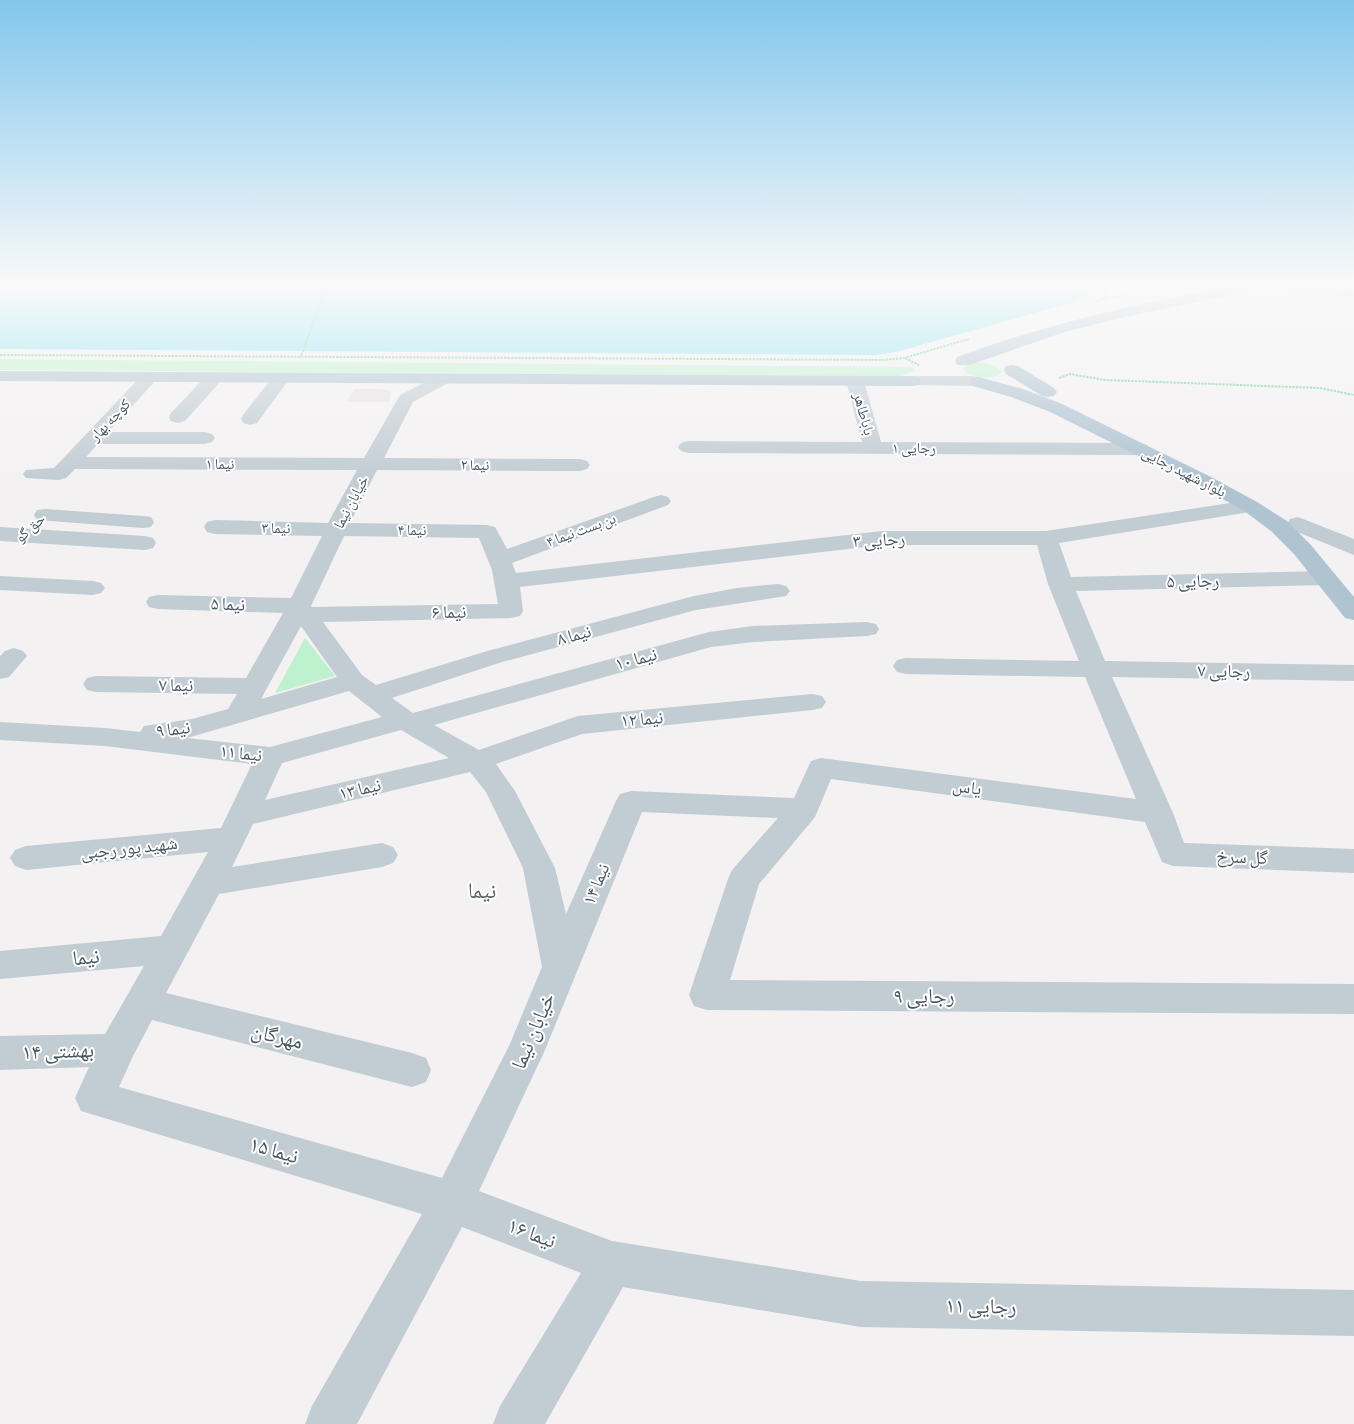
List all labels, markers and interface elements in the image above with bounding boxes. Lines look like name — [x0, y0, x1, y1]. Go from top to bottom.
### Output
street label: باباطاهر — [849, 390, 876, 437]
street label: کوچه بهار — [87, 396, 134, 446]
street label: رجایی ۱ — [892, 441, 936, 458]
street label: بلوار شهید رجایی — [1139, 445, 1228, 502]
street label: نیما ۱ — [206, 457, 234, 472]
street label: نیما ۲ — [461, 458, 489, 473]
street label: خیابان نیما — [331, 473, 374, 532]
street label: حق گو — [12, 511, 50, 547]
street label: بن بست نیما ۴ — [544, 511, 619, 552]
street label: نیما ۳ — [261, 521, 290, 537]
street label: نیما ۴ — [397, 523, 426, 539]
street label: رجایی ۳ — [852, 531, 906, 552]
street label: رجایی ۵ — [1167, 573, 1220, 592]
street label: نیما ۵ — [210, 595, 246, 615]
street label: نیما ۶ — [432, 604, 466, 623]
street label: نیما ۸ — [555, 623, 593, 649]
street label: نیما ۱۰ — [613, 646, 659, 674]
street label: رجایی ۷ — [1198, 663, 1250, 682]
street label: نیما ۷ — [159, 677, 193, 696]
street label: نیما ۱۲ — [620, 709, 664, 731]
street label: نیما ۹ — [155, 719, 191, 741]
street label: نیما ۱۱ — [219, 743, 263, 765]
street label: نیما ۱۳ — [337, 776, 383, 804]
street label: یاس — [951, 777, 982, 800]
street label: شهید پور رجبی — [80, 835, 179, 864]
street label: گل سرخ — [1216, 848, 1269, 870]
street label: نیما ۱۴ — [580, 861, 614, 908]
district label: نیما — [468, 880, 496, 902]
street label: نیما — [71, 946, 101, 970]
street label: رجایی ۹ — [893, 986, 955, 1009]
street label: خیابان نیما — [508, 990, 560, 1073]
street label: مهرگان — [249, 1020, 305, 1054]
street label: بهشتی ۱۴ — [22, 1040, 94, 1065]
street label: نیما ۱۵ — [247, 1134, 301, 1168]
street label: نیما ۱۶ — [505, 1215, 559, 1253]
street label: رجایی ۱۱ — [945, 1295, 1017, 1320]

